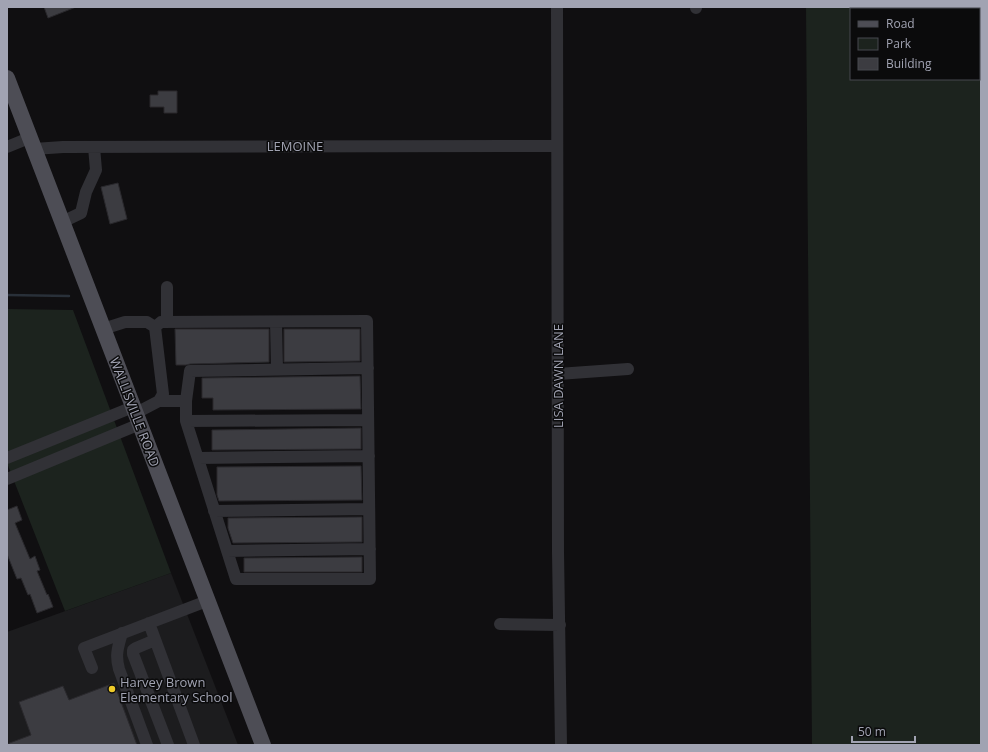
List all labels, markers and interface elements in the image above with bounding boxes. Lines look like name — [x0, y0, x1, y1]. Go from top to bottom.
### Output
legend — [850, 8, 980, 80]
text: Road — [886, 15, 915, 32]
text: Park — [886, 35, 912, 52]
text: Building — [886, 55, 932, 72]
street label: LEMOINE — [267, 137, 323, 155]
street label: LISA DAWN LANE — [549, 324, 567, 428]
street label: WALLISVILLE ROAD — [106, 355, 164, 469]
place label: Harvey Brown Elementary School — [120, 673, 232, 706]
marker: Harvey Brown Elementary School — [107, 684, 117, 694]
scale bar — [852, 718, 915, 744]
text: 50 m — [858, 723, 886, 740]

